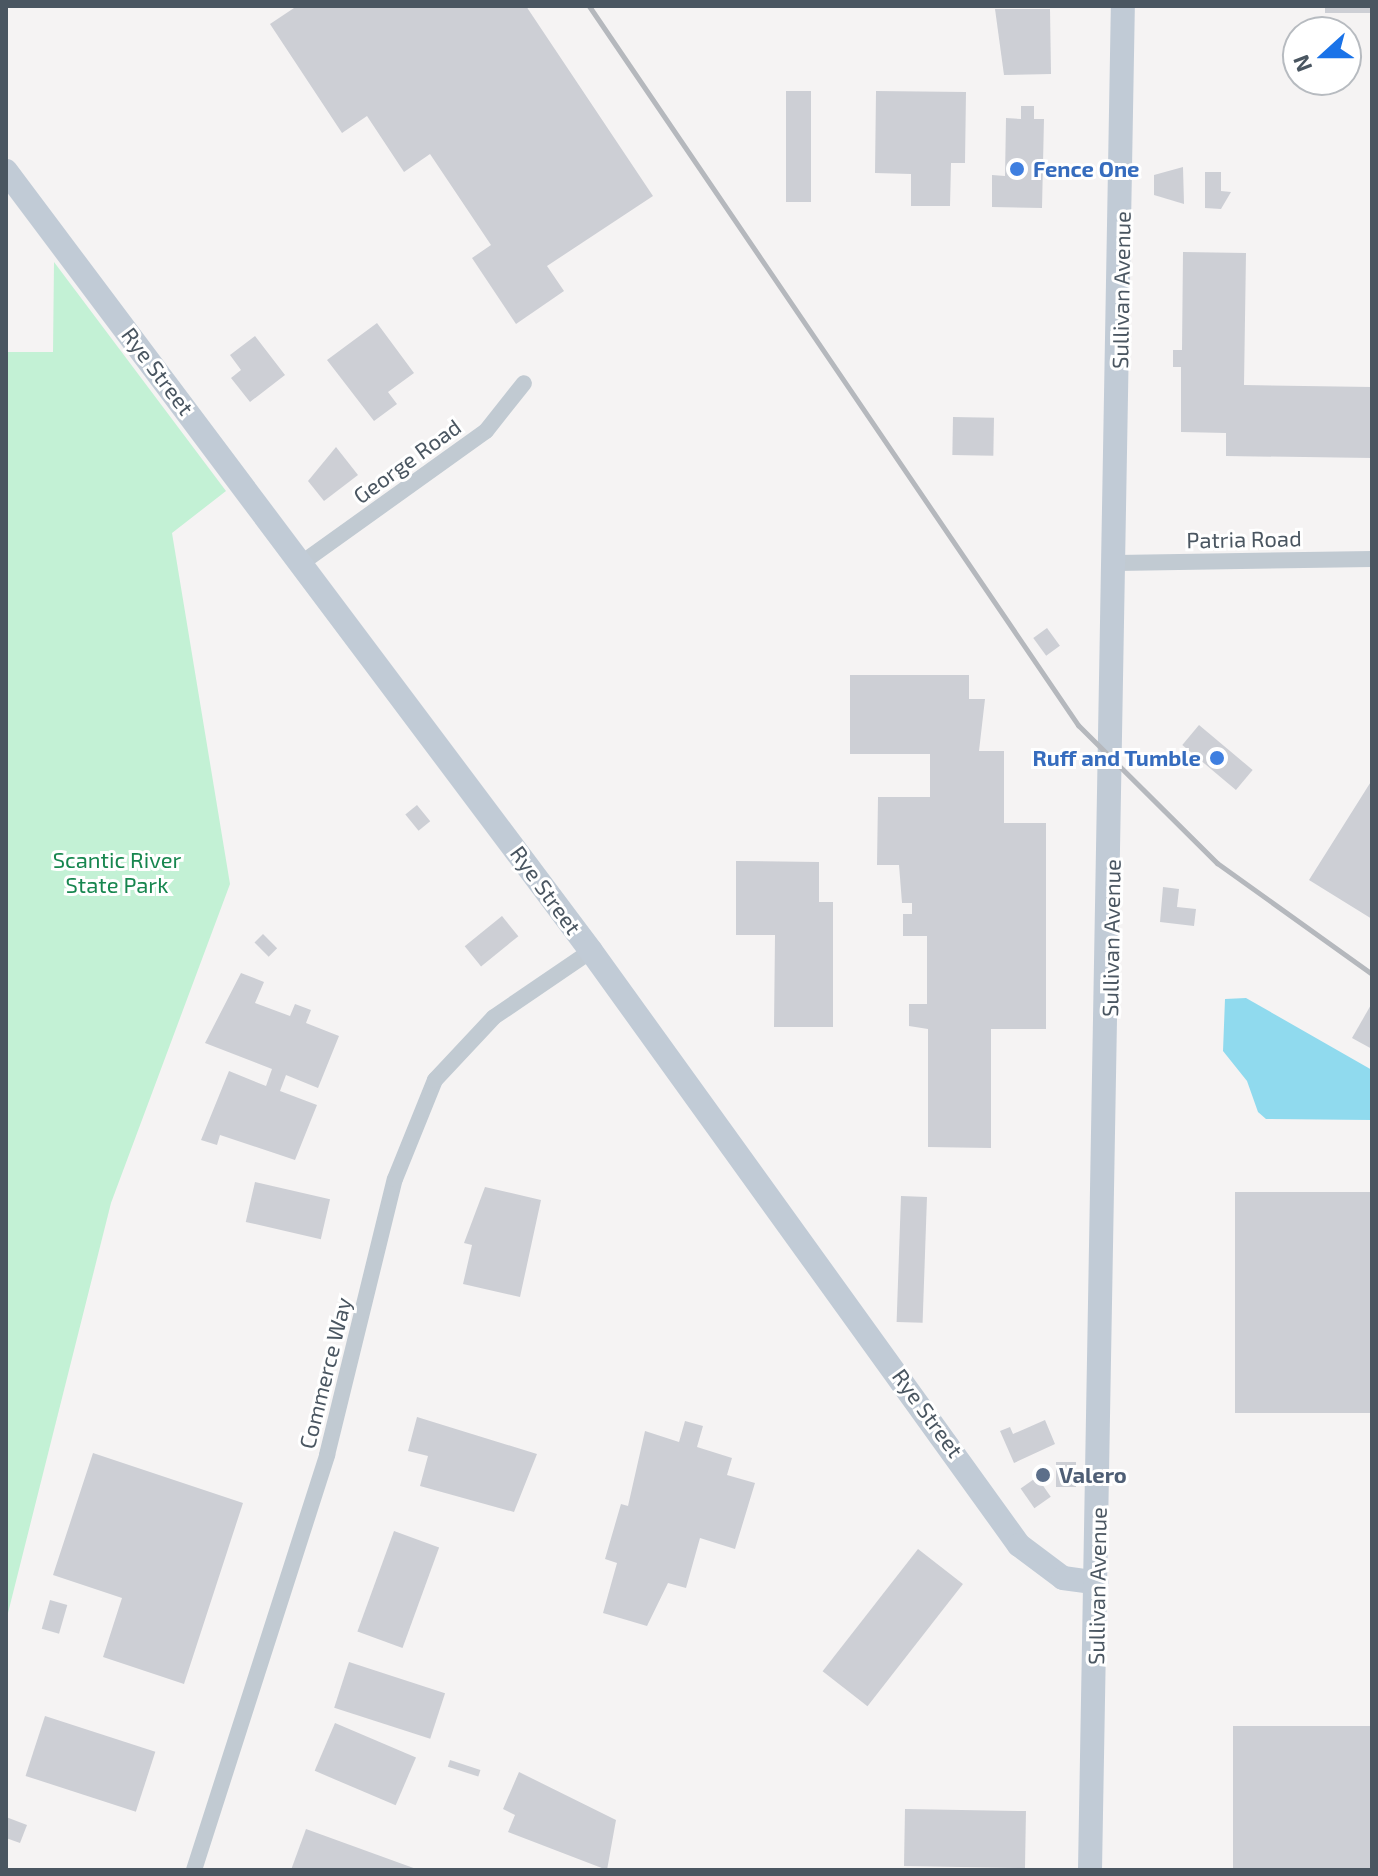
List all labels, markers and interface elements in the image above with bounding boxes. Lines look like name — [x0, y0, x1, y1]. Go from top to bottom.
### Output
north arrow — [1282, 16, 1362, 96]
text: N — [1286, 52, 1316, 76]
place label: Fence One — [1033, 156, 1140, 182]
marker: Fence One — [1008, 160, 1026, 178]
street label: Sullivan Avenue — [1106, 211, 1136, 369]
street label: Rye Street — [116, 322, 200, 420]
street label: George Road — [348, 413, 466, 509]
street label: Patria Road — [1186, 525, 1302, 553]
place label: Ruff and Tumble — [1032, 745, 1201, 771]
marker: Ruff and Tumble — [1208, 749, 1226, 767]
street label: Rye Street — [505, 841, 587, 939]
park label: Scantic River State Park — [53, 846, 181, 898]
street label: Sullivan Avenue — [1096, 859, 1126, 1017]
street label: Commerce Way — [293, 1294, 357, 1452]
street label: Rye Street — [887, 1364, 969, 1462]
place label: Valero — [1059, 1462, 1127, 1488]
marker: Valero — [1034, 1466, 1052, 1484]
street label: Sullivan Avenue — [1082, 1507, 1112, 1665]

